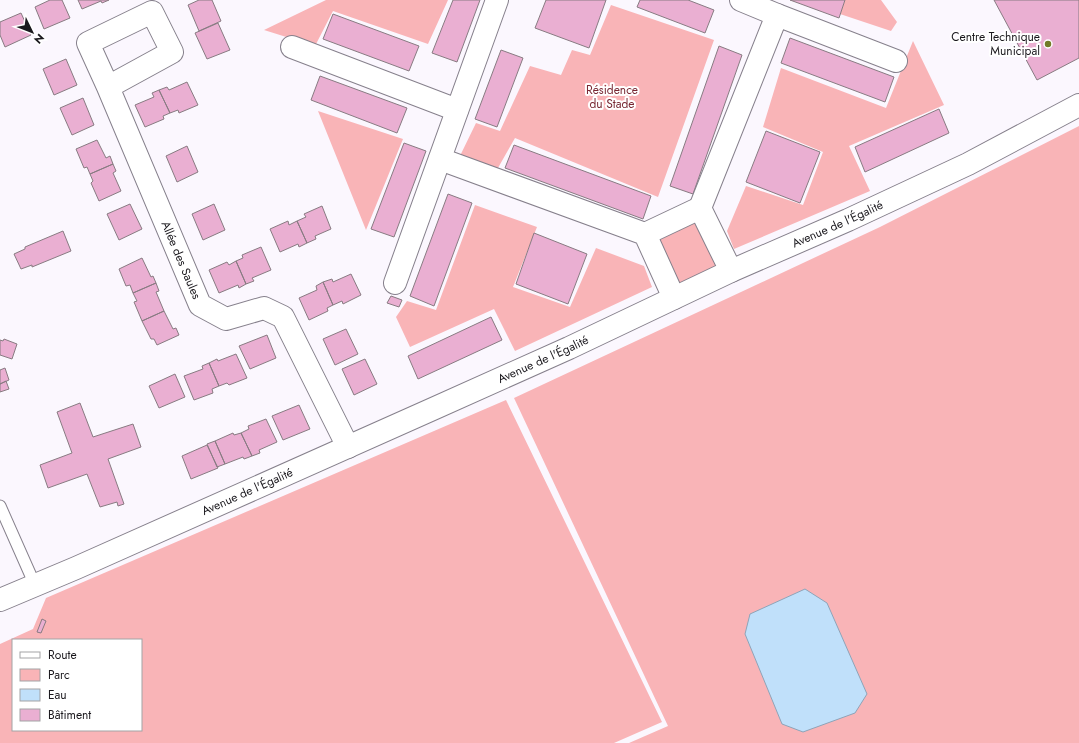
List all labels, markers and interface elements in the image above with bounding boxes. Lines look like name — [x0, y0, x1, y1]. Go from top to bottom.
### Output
north arrow — [12, 12, 52, 52]
place label: Centre Technique Municipal — [951, 28, 1040, 60]
text: N — [30, 30, 48, 47]
marker: Centre Technique Municipal — [1043, 39, 1053, 49]
park label: Résidence du Stade — [586, 81, 638, 113]
street label: Avenue de l'Égalité — [789, 196, 886, 252]
street label: Allée des Saules — [157, 218, 206, 302]
street label: Avenue de l'Égalité — [495, 331, 592, 388]
street label: Avenue de l'Égalité — [199, 463, 296, 520]
legend — [12, 639, 142, 731]
text: Route — [48, 646, 77, 664]
text: Parc — [48, 666, 70, 684]
text: Eau — [48, 686, 67, 704]
text: Bâtiment — [48, 706, 91, 724]

